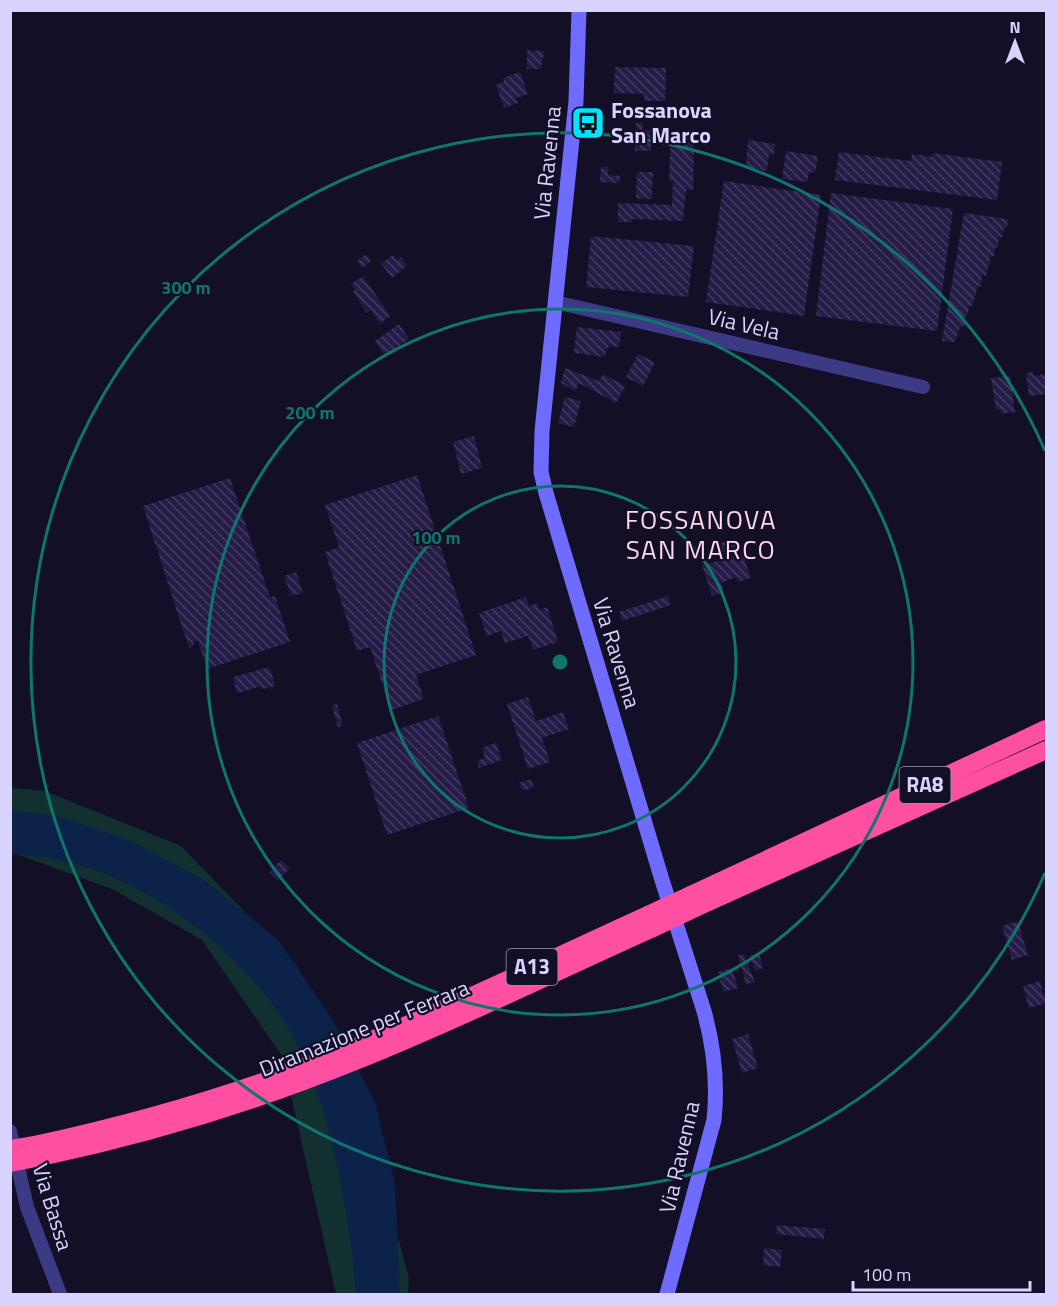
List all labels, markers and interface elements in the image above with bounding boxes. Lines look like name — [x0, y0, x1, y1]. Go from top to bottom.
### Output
north arrow — [985, 12, 1045, 72]
text: N — [1009, 15, 1021, 39]
place label: Fossanova San Marco — [611, 93, 712, 152]
street label: Via Ravenna — [524, 104, 570, 222]
bus stop icon: Fossanova San Marco — [570, 105, 606, 141]
text: 300 m — [161, 274, 211, 301]
street label: Via Vela — [705, 299, 783, 349]
text: 200 m — [285, 399, 335, 426]
district label: FOSSANOVA SAN MARCO — [625, 500, 777, 569]
text: 100 m — [411, 524, 461, 551]
street label: Via Ravenna — [584, 593, 650, 713]
centre of rings — [550, 652, 570, 672]
road number: RA8 — [900, 767, 950, 803]
road number: A13 — [506, 949, 558, 985]
street label: Diramazione per Ferrara — [254, 970, 474, 1086]
street label: Via Ravenna — [650, 1098, 708, 1216]
street label: Via Bassa — [24, 1159, 82, 1255]
scale bar — [853, 1254, 1030, 1292]
text: 100 m — [862, 1261, 911, 1288]

